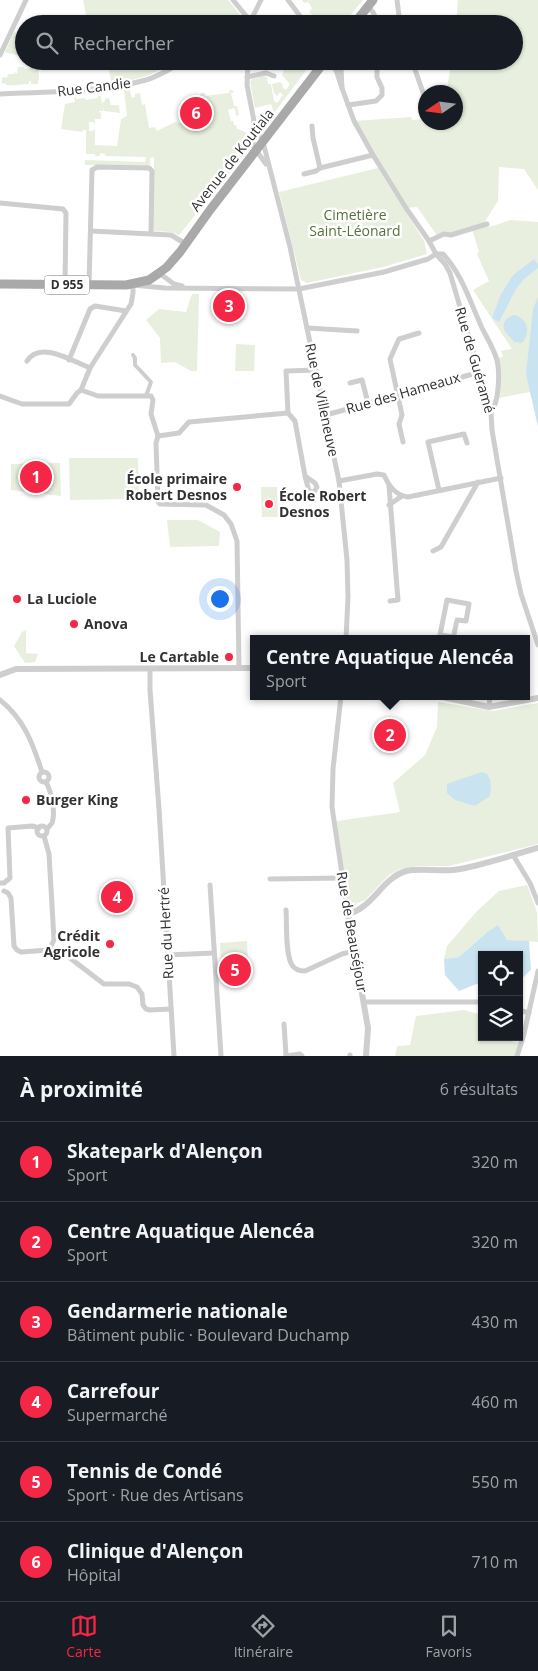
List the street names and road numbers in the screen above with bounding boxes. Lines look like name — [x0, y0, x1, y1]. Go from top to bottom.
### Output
street label: Rue Candie — [56, 73, 132, 100]
street label: Avenue de Koutiala — [185, 104, 278, 215]
road number: D 955 — [44, 276, 90, 294]
street label: Rue de Guéramé — [451, 304, 500, 415]
street label: Rue de Villeneuve — [301, 341, 344, 458]
street label: Rue des Hameaux — [343, 367, 463, 418]
street label: Rue de Beauséjour — [332, 870, 373, 994]
street label: Rue du Hertré — [154, 886, 177, 979]

